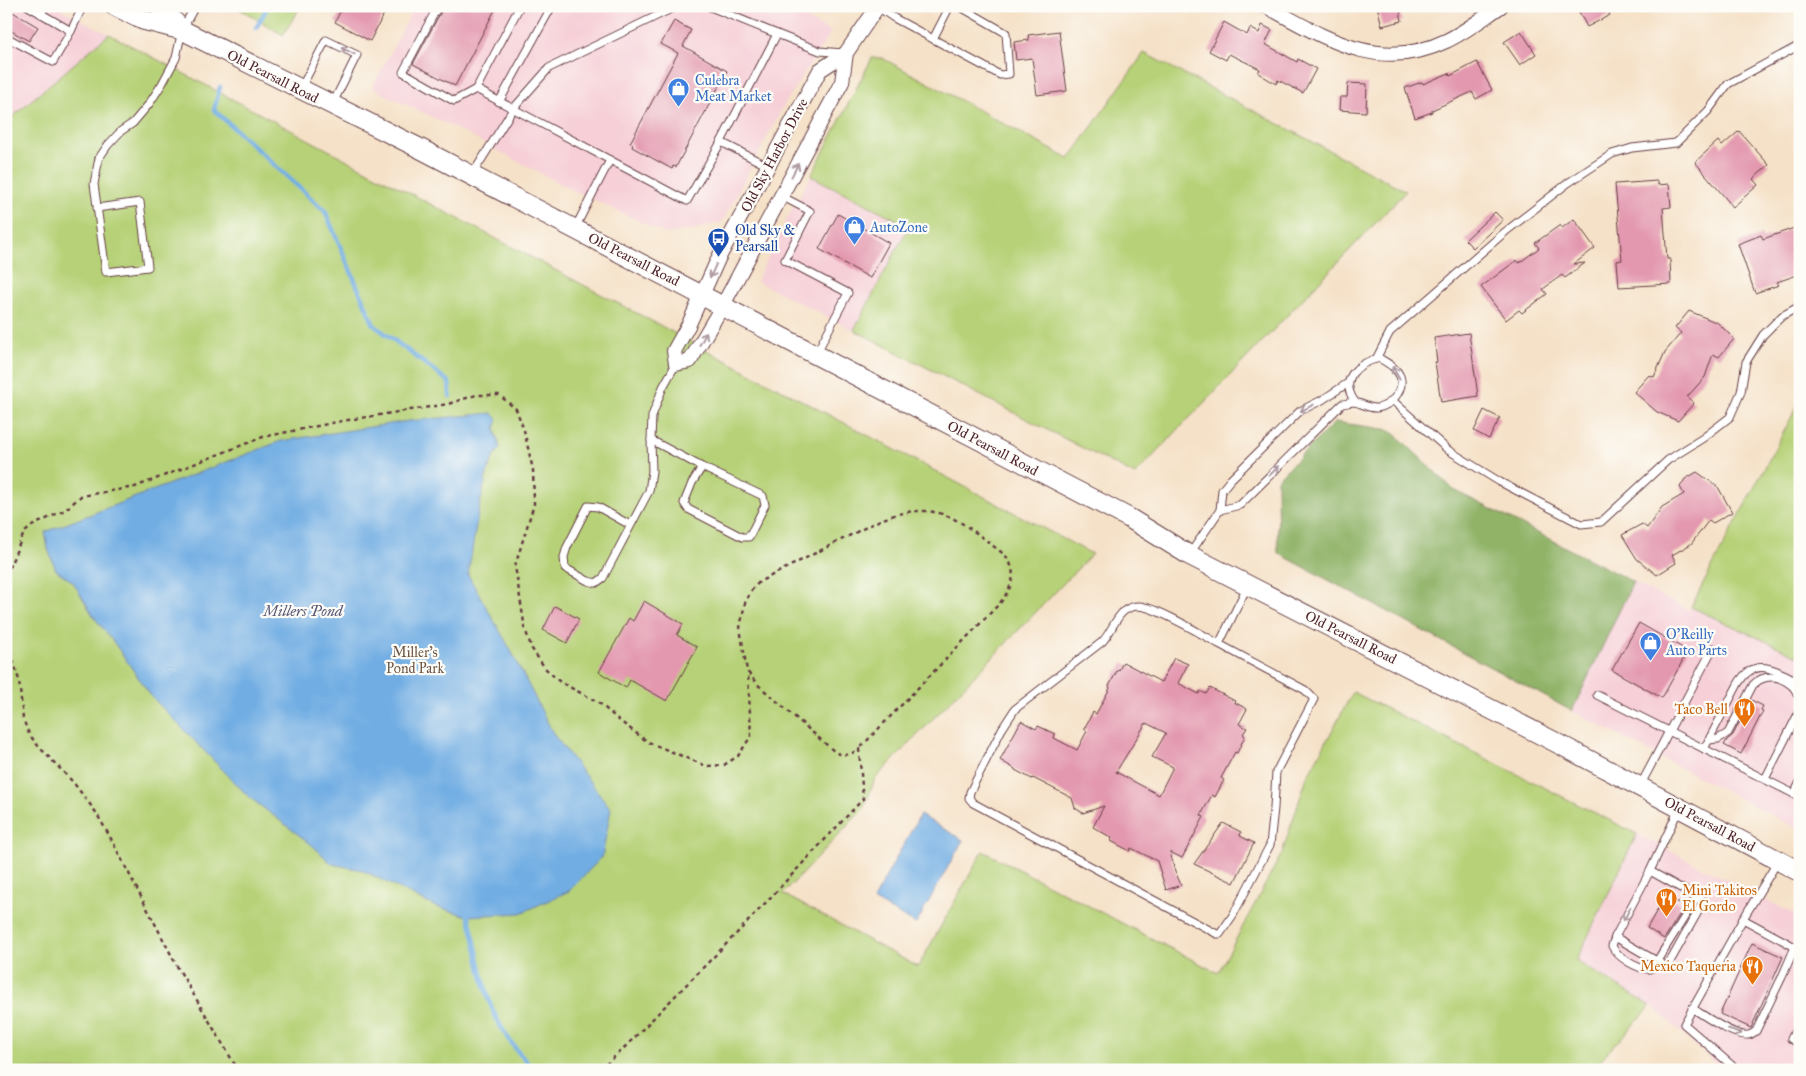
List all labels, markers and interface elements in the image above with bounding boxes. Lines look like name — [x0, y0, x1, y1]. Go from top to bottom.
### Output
street label: Old Pearsall Road — [224, 46, 321, 107]
one-way arrow — [340, 46, 355, 56]
place label: Culebra Meat Market — [695, 72, 772, 105]
shop icon: Culebra Meat Market — [667, 76, 691, 107]
street label: Old Sky Harbor Drive — [737, 95, 812, 215]
one-way arrow — [790, 162, 800, 177]
shop icon: AutoZone — [842, 215, 866, 246]
place label: AutoZone — [869, 219, 928, 236]
place label: Old Sky & Pearsall — [735, 222, 796, 255]
bus stop icon: Old Sky & Pearsall — [707, 226, 731, 257]
street label: Old Pearsall Road — [585, 229, 682, 290]
one-way arrow — [707, 263, 717, 278]
one-way arrow — [698, 332, 708, 347]
one-way arrow — [1391, 366, 1401, 381]
one-way arrow — [1299, 403, 1314, 413]
street label: Old Pearsall Road — [944, 417, 1041, 480]
one-way arrow — [1268, 465, 1281, 477]
water label: Millers Pond — [261, 602, 344, 620]
street label: Old Pearsall Road — [1302, 607, 1399, 668]
place label: O'Reilly Auto Parts — [1665, 626, 1727, 659]
shop icon: O'Reilly Auto Parts — [1638, 630, 1662, 661]
park label: Miller's Pond Park — [386, 644, 444, 677]
restaurant icon: Taco Bell — [1732, 697, 1756, 728]
place label: Taco Bell — [1675, 701, 1728, 718]
street label: Old Pearsall Road — [1661, 793, 1758, 856]
place label: Mini Takitos El Gordo — [1682, 882, 1757, 915]
restaurant icon: Mini Takitos El Gordo — [1654, 886, 1678, 917]
one-way arrow — [1622, 906, 1631, 921]
restaurant icon: Mexico Taqueria — [1740, 954, 1764, 985]
place label: Mexico Taqueria — [1640, 958, 1736, 976]
one-way arrow — [1727, 1027, 1742, 1036]

